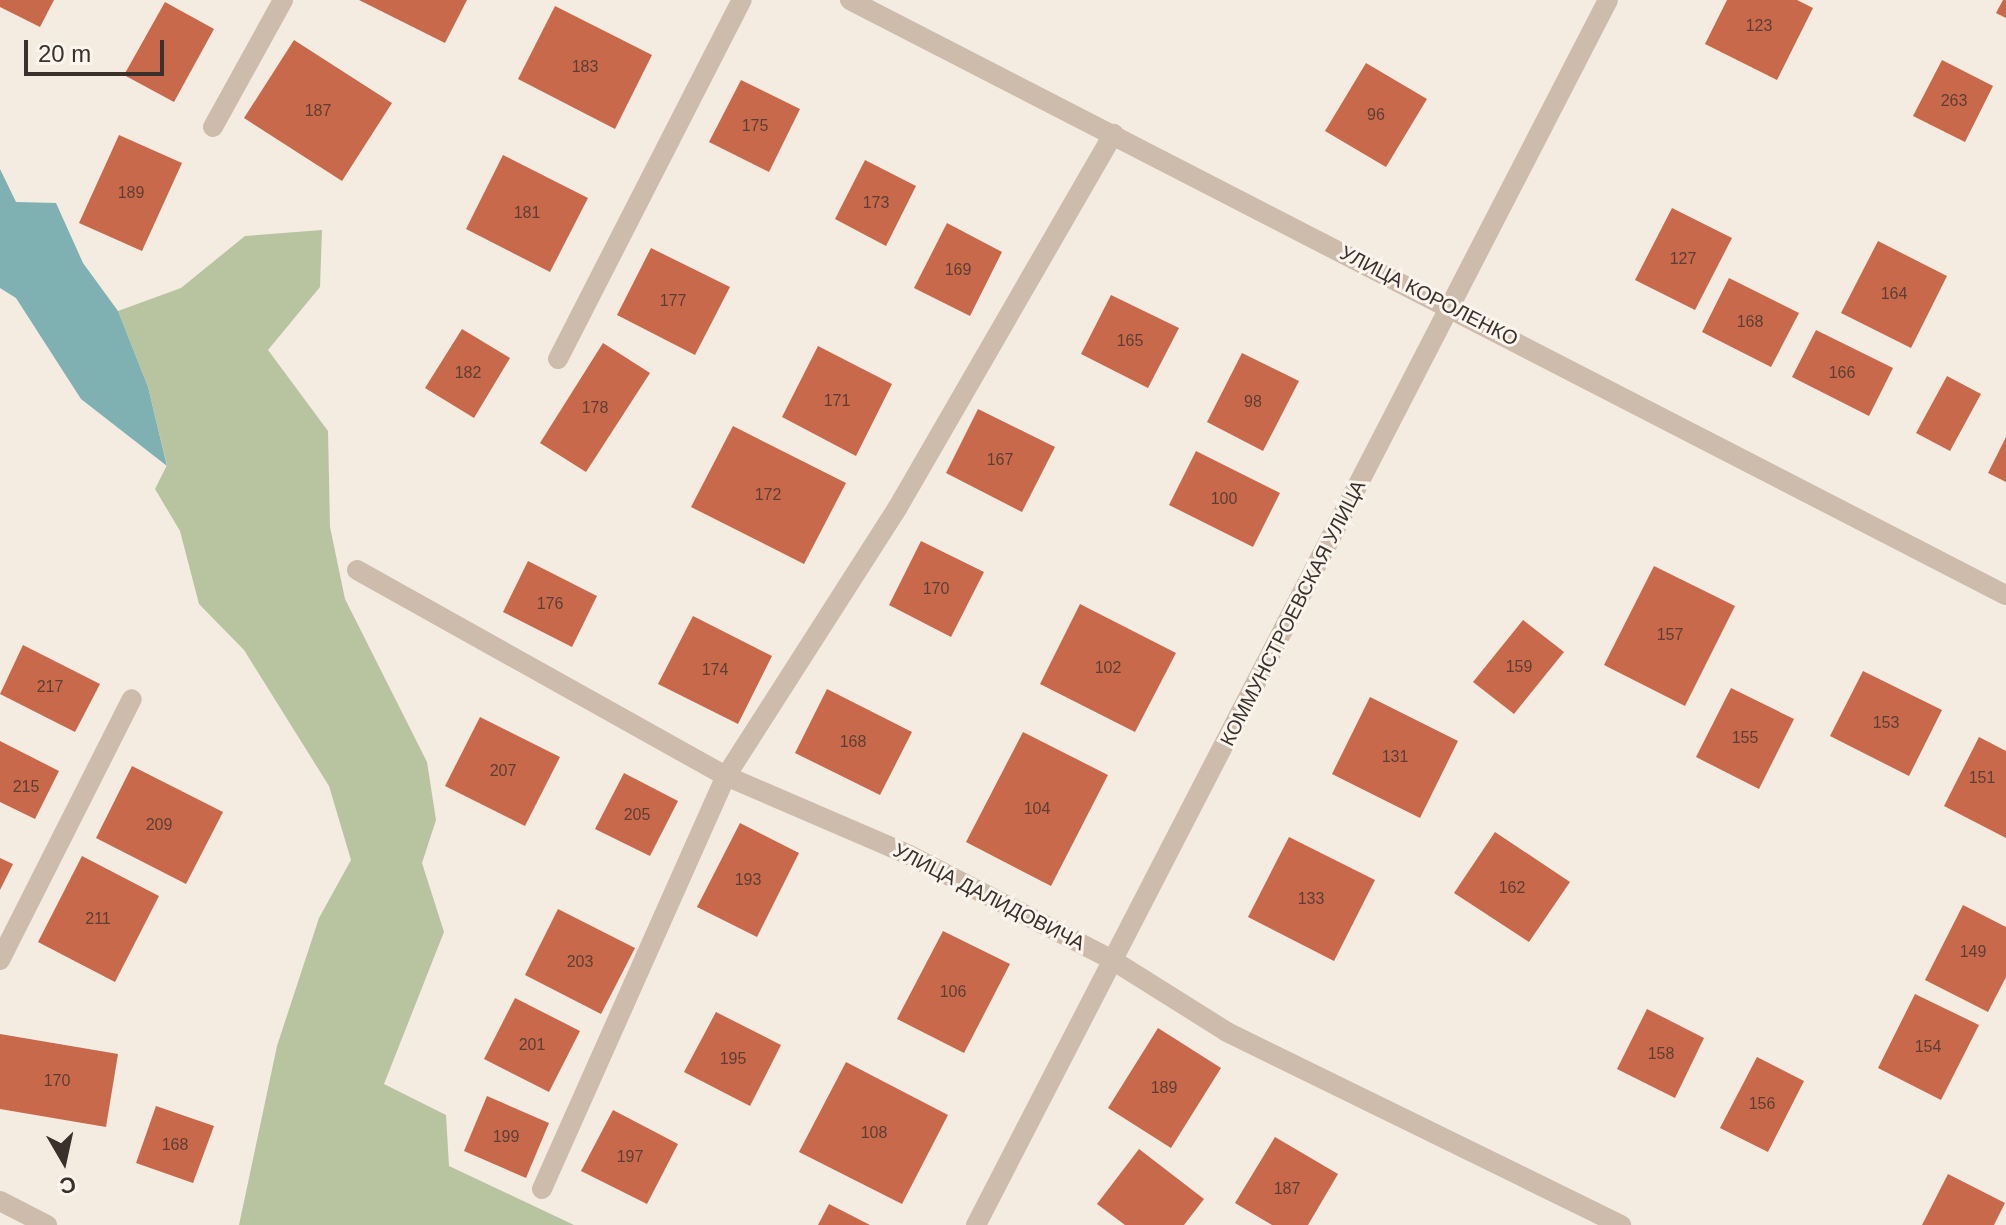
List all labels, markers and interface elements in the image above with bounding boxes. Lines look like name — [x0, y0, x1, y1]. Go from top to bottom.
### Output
house number: 123 — [1746, 16, 1772, 36]
scale bar — [28, 24, 168, 74]
text: 20 m — [38, 40, 91, 67]
house number: 183 — [572, 57, 598, 77]
house number: 263 — [1941, 91, 1967, 111]
house number: 187 — [305, 101, 331, 121]
house number: 96 — [1367, 105, 1385, 125]
house number: 175 — [742, 116, 768, 136]
house number: 189 — [118, 183, 144, 203]
house number: 173 — [863, 193, 889, 213]
house number: 181 — [514, 203, 540, 223]
street label: УЛИЦА КОРОЛЕНКО — [1336, 241, 1522, 351]
house number: 127 — [1670, 249, 1696, 269]
house number: 169 — [945, 260, 971, 280]
house number: 164 — [1881, 284, 1907, 304]
house number: 177 — [660, 291, 686, 311]
house number: 168 — [1737, 312, 1763, 332]
house number: 165 — [1117, 331, 1143, 351]
house number: 182 — [455, 363, 481, 383]
house number: 166 — [1829, 363, 1855, 383]
house number: 171 — [824, 391, 850, 411]
house number: 98 — [1244, 392, 1262, 412]
house number: 178 — [582, 398, 608, 418]
house number: 167 — [987, 450, 1013, 470]
street label: КОММУНСТРОЕВСКАЯ УЛИЦА — [1215, 476, 1371, 750]
house number: 172 — [755, 485, 781, 505]
house number: 100 — [1211, 489, 1237, 509]
house number: 170 — [923, 579, 949, 599]
house number: 176 — [537, 594, 563, 614]
house number: 157 — [1657, 625, 1683, 645]
house number: 159 — [1506, 657, 1532, 677]
house number: 102 — [1095, 658, 1121, 678]
house number: 174 — [702, 660, 728, 680]
house number: 217 — [37, 677, 63, 697]
house number: 153 — [1873, 713, 1899, 733]
house number: 155 — [1732, 728, 1758, 748]
house number: 168 — [840, 732, 866, 752]
house number: 131 — [1382, 747, 1408, 767]
house number: 207 — [490, 761, 516, 781]
house number: 151 — [1969, 768, 1995, 788]
house number: 215 — [13, 777, 39, 797]
house number: 104 — [1024, 799, 1050, 819]
house number: 205 — [624, 805, 650, 825]
house number: 209 — [146, 815, 172, 835]
street label: УЛИЦА ДАЛИДОВИЧА — [889, 838, 1089, 956]
house number: 193 — [735, 870, 761, 890]
house number: 162 — [1499, 878, 1525, 898]
house number: 133 — [1298, 889, 1324, 909]
house number: 211 — [85, 909, 111, 929]
house number: 149 — [1960, 942, 1986, 962]
house number: 203 — [567, 952, 593, 972]
house number: 106 — [940, 982, 966, 1002]
house number: 201 — [519, 1035, 545, 1055]
house number: 154 — [1915, 1037, 1941, 1057]
house number: 158 — [1648, 1044, 1674, 1064]
house number: 195 — [720, 1049, 746, 1069]
house number: 170 — [44, 1071, 70, 1091]
house number: 189 — [1151, 1078, 1177, 1098]
house number: 156 — [1749, 1094, 1775, 1114]
north arrow — [24, 1121, 104, 1201]
house number: 108 — [861, 1123, 887, 1143]
house number: 199 — [493, 1127, 519, 1147]
house number: 168 — [162, 1135, 188, 1155]
house number: 197 — [617, 1147, 643, 1167]
text: С — [58, 1172, 78, 1199]
house number: 187 — [1274, 1179, 1300, 1199]

